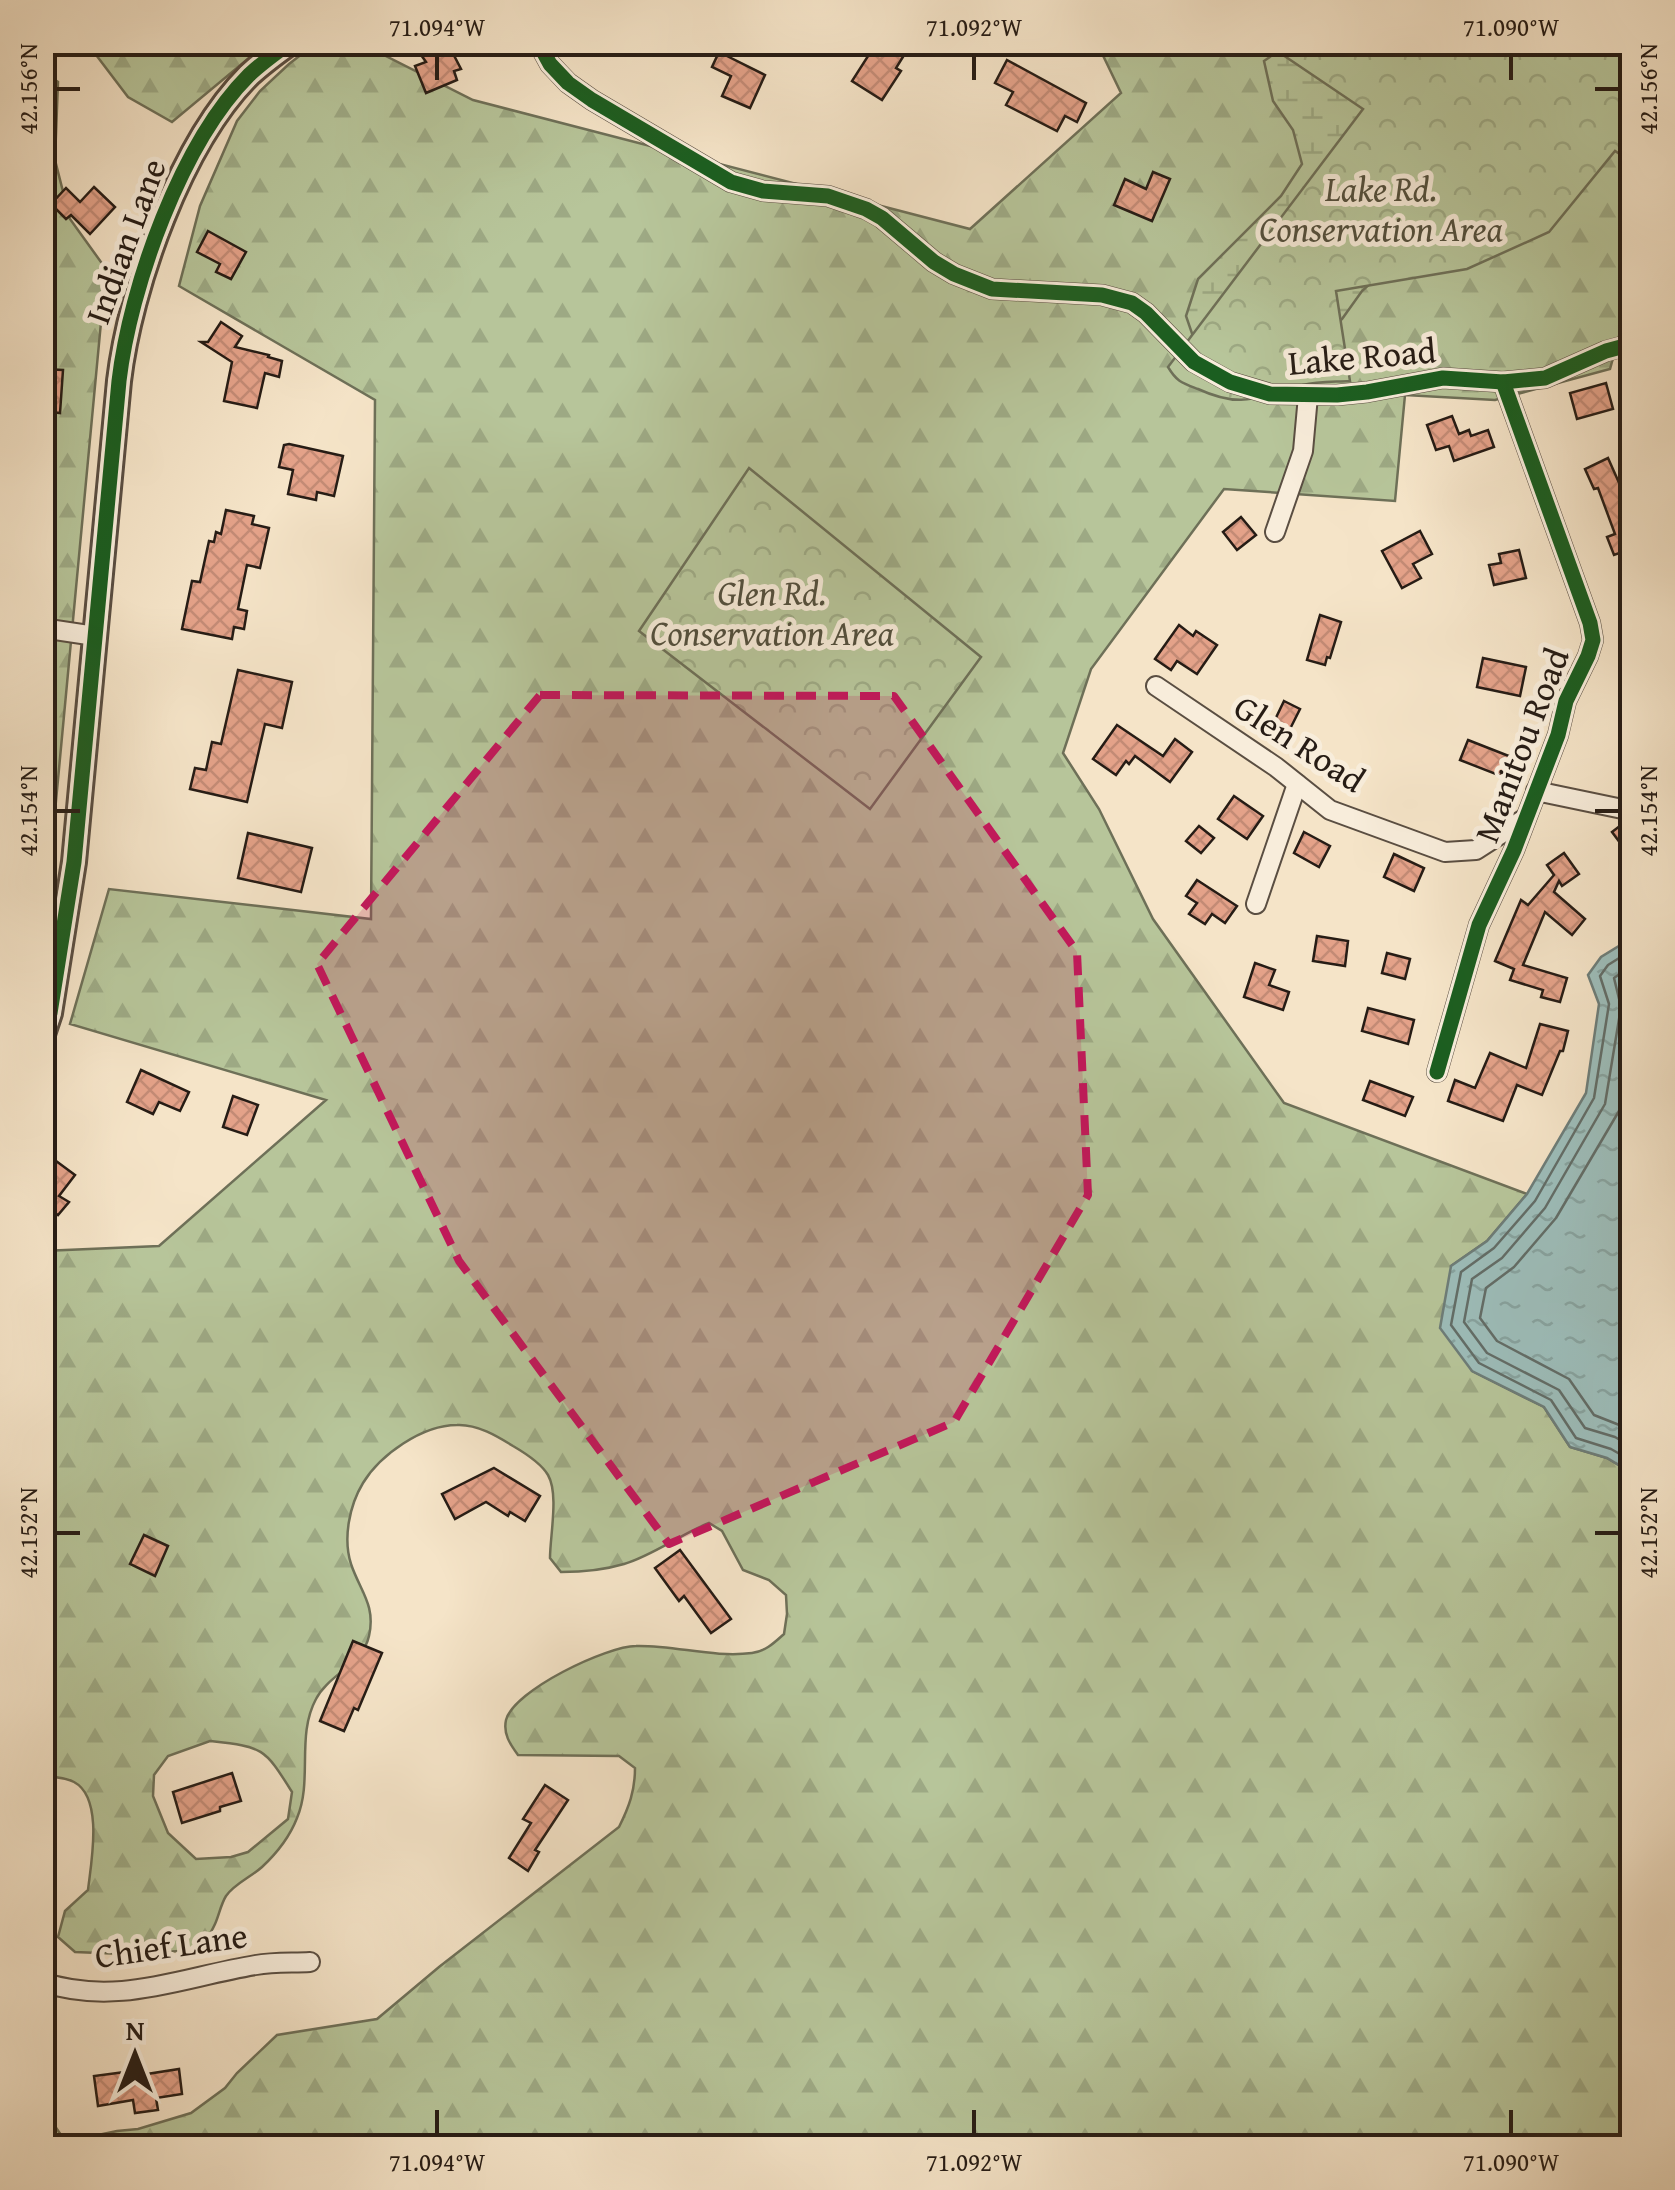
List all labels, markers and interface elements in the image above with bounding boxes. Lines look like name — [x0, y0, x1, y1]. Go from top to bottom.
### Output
text: 71.094°W — [389, 9, 485, 45]
text: 71.092°W — [926, 9, 1022, 45]
text: 71.090°W — [1463, 9, 1559, 45]
text: 42.156°N — [10, 43, 46, 135]
text: 42.156°N — [1630, 43, 1666, 135]
street label: Indian Lane — [72, 151, 178, 331]
park label: Lake Rd. Conservation Area — [1259, 163, 1503, 254]
street label: Lake Road — [1286, 324, 1438, 388]
park label: Glen Rd. Conservation Area — [650, 567, 894, 658]
street label: Manitou Road — [1460, 640, 1582, 850]
street label: Glen Road — [1224, 681, 1376, 805]
text: 42.154°N — [10, 765, 46, 857]
text: 42.154°N — [1630, 765, 1666, 857]
text: 42.152°N — [10, 1487, 46, 1579]
text: 42.152°N — [1630, 1487, 1666, 1579]
street label: Chief Lane — [91, 1909, 251, 1981]
north arrow — [85, 2005, 185, 2105]
text: N — [126, 2009, 145, 2050]
text: 71.094°W — [389, 2144, 485, 2180]
text: 71.092°W — [926, 2144, 1022, 2180]
text: 71.090°W — [1463, 2144, 1559, 2180]

